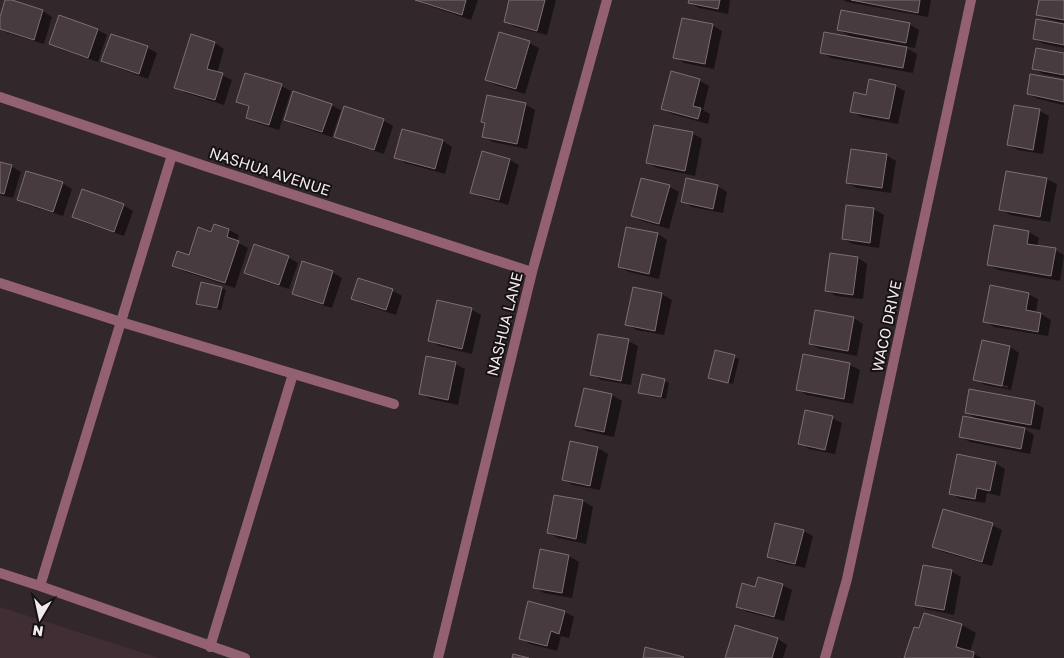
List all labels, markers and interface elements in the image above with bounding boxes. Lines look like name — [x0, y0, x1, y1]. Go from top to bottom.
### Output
street label: NASHUA AVENUE — [207, 143, 333, 199]
street label: NASHUA LANE — [482, 270, 526, 378]
street label: WACO DRIVE — [868, 279, 904, 373]
north arrow — [15, 593, 65, 643]
text: N — [31, 622, 44, 641]

